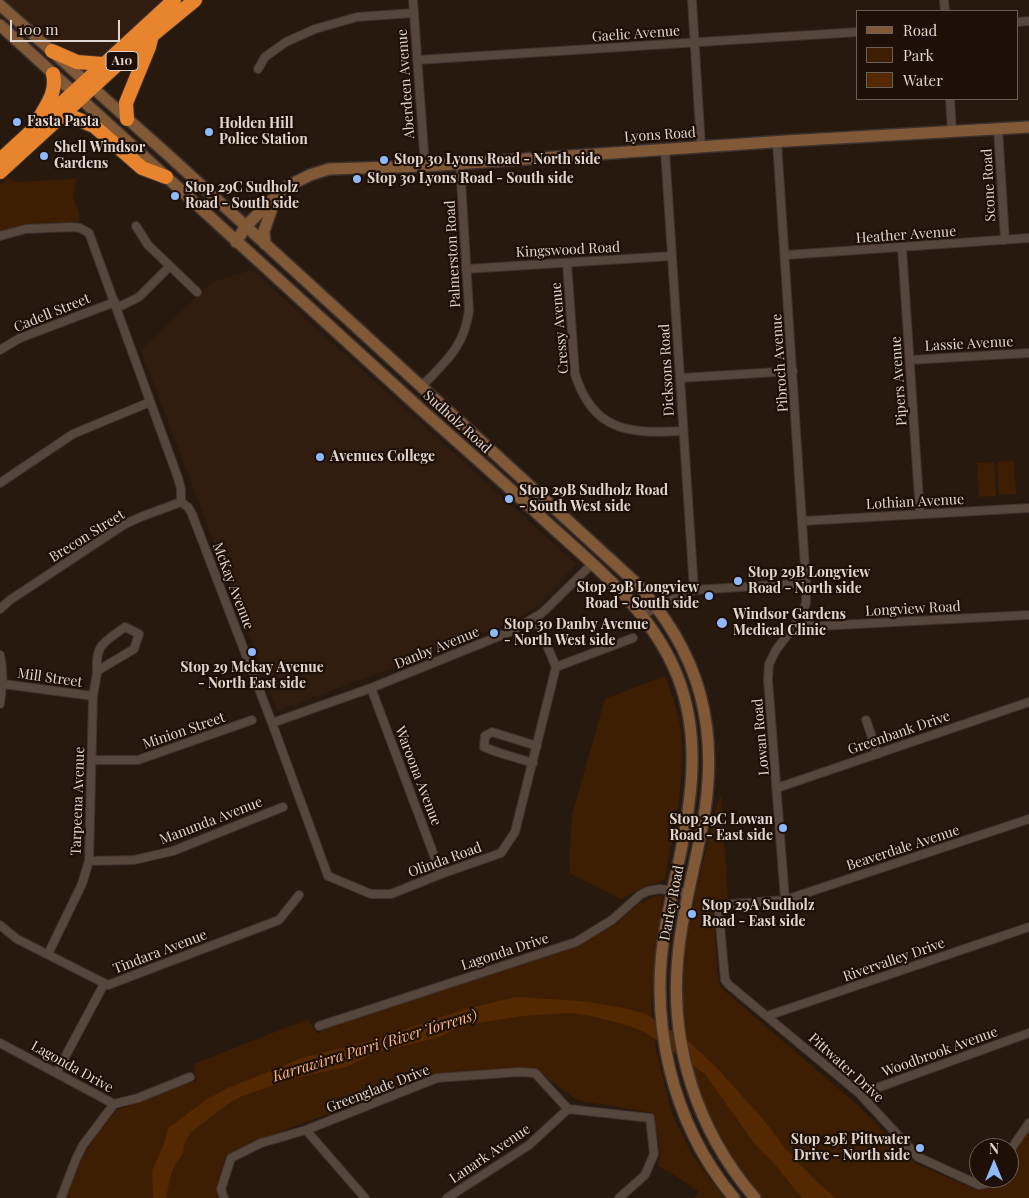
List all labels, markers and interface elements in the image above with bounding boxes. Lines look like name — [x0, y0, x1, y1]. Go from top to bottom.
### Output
scale bar — [12, 10, 122, 42]
legend — [856, 10, 1019, 100]
text: 100 m — [18, 19, 59, 39]
text: Road — [903, 20, 937, 40]
street label: Gaelic Avenue — [591, 23, 681, 45]
street label: Aberdeen Avenue — [394, 29, 418, 139]
text: Park — [903, 45, 934, 65]
road number: A10 — [106, 51, 138, 70]
text: Water — [903, 70, 943, 90]
place label: Fasta Pasta — [27, 114, 99, 130]
marker: Fasta Pasta — [11, 116, 23, 128]
place label: Holden Hill Police Station — [219, 116, 308, 148]
street label: Lyons Road — [624, 124, 696, 146]
marker: Holden Hill Police Station — [203, 126, 215, 138]
place label: Shell Windsor Gardens — [54, 140, 145, 172]
street label: Scone Road — [979, 148, 999, 222]
marker: Shell Windsor Gardens — [38, 150, 50, 162]
place label: Stop 30 Lyons Road - North side — [394, 152, 601, 168]
marker: Stop 30 Lyons Road - North side — [378, 154, 390, 166]
place label: Stop 30 Lyons Road - South side — [367, 171, 574, 187]
marker: Stop 30 Lyons Road - South side — [351, 173, 363, 185]
place label: Stop 29C Sudholz Road - South side — [185, 180, 299, 212]
marker: Stop 29C Sudholz Road - South side — [169, 190, 181, 202]
street label: Palmerston Road — [442, 200, 464, 308]
street label: Heather Avenue — [855, 223, 957, 247]
street label: Kingswood Road — [515, 239, 621, 261]
street label: Cressy Avenue — [548, 281, 572, 375]
street label: Cadell Street — [11, 290, 93, 336]
street label: Pibroch Avenue — [768, 313, 792, 413]
street label: Dicksons Road — [656, 323, 678, 417]
street label: Lassie Avenue — [924, 333, 1014, 355]
street label: Pipers Avenue — [887, 336, 911, 426]
street label: Sudholz Road — [420, 387, 494, 457]
place label: Avenues College — [330, 449, 435, 465]
marker: Avenues College — [314, 451, 326, 463]
place label: Stop 29B Sudholz Road - South West side — [519, 483, 668, 516]
street label: Lothian Avenue — [866, 491, 964, 513]
marker: Stop 29B Sudholz Road - South West side — [503, 493, 515, 505]
street label: Brecon Street — [46, 506, 128, 566]
street label: McKay Avenue — [209, 540, 257, 632]
place label: Stop 29B Longview Road - North side — [748, 565, 870, 598]
marker: Stop 29B Longview Road - North side — [732, 575, 744, 587]
place label: Stop 29B Longview Road - South side — [577, 580, 699, 612]
marker: Stop 29B Longview Road - South side — [703, 590, 715, 602]
street label: Longview Road — [865, 598, 961, 620]
place label: Windsor Gardens Medical Clinic — [733, 607, 846, 640]
marker: Windsor Gardens Medical Clinic — [715, 616, 729, 630]
place label: Stop 30 Danby Avenue - North West side — [504, 617, 648, 650]
street label: Danby Avenue — [392, 623, 482, 673]
marker: Stop 30 Danby Avenue - North West side — [488, 627, 500, 639]
marker: Stop 29 Mckay Avenue - North East side — [246, 646, 258, 658]
place label: Stop 29 Mckay Avenue - North East side — [180, 660, 324, 692]
street label: Mill Street — [16, 665, 84, 691]
street label: Lowan Road — [749, 698, 773, 776]
street label: Greenbank Drive — [846, 708, 952, 758]
street label: Minion Street — [141, 709, 227, 753]
street label: Waroona Avenue — [391, 724, 445, 828]
street label: Tarpeena Avenue — [68, 746, 88, 856]
street label: Manunda Avenue — [157, 794, 265, 848]
place label: Stop 29C Lowan Road - East side — [669, 812, 773, 844]
marker: Stop 29C Lowan Road - East side — [777, 822, 789, 834]
street label: Beaverdale Avenue — [844, 822, 962, 874]
street label: Olinda Road — [406, 839, 484, 881]
street label: Darley Road — [656, 864, 688, 942]
place label: Stop 29A Sudholz Road - East side — [702, 898, 815, 930]
marker: Stop 29A Sudholz Road - East side — [686, 908, 698, 920]
street label: Tindara Avenue — [111, 926, 209, 978]
street label: Lagonda Drive — [459, 930, 551, 974]
street label: Rivervalley Drive — [841, 935, 947, 985]
water label: Karrawirra Parri (River Torrens) — [270, 1006, 480, 1086]
street label: Woodbrook Avenue — [880, 1023, 1000, 1081]
street label: Pittwater Drive — [805, 1030, 887, 1106]
street label: Lagonda Drive — [28, 1038, 116, 1096]
street label: Greenglade Drive — [324, 1062, 432, 1116]
street label: Lanark Avenue — [446, 1121, 534, 1187]
place label: Stop 29E Pittwater Drive - North side — [791, 1132, 910, 1164]
north arrow — [969, 1138, 1019, 1188]
text: N — [989, 1139, 999, 1158]
marker: Stop 29E Pittwater Drive - North side — [914, 1142, 926, 1154]

